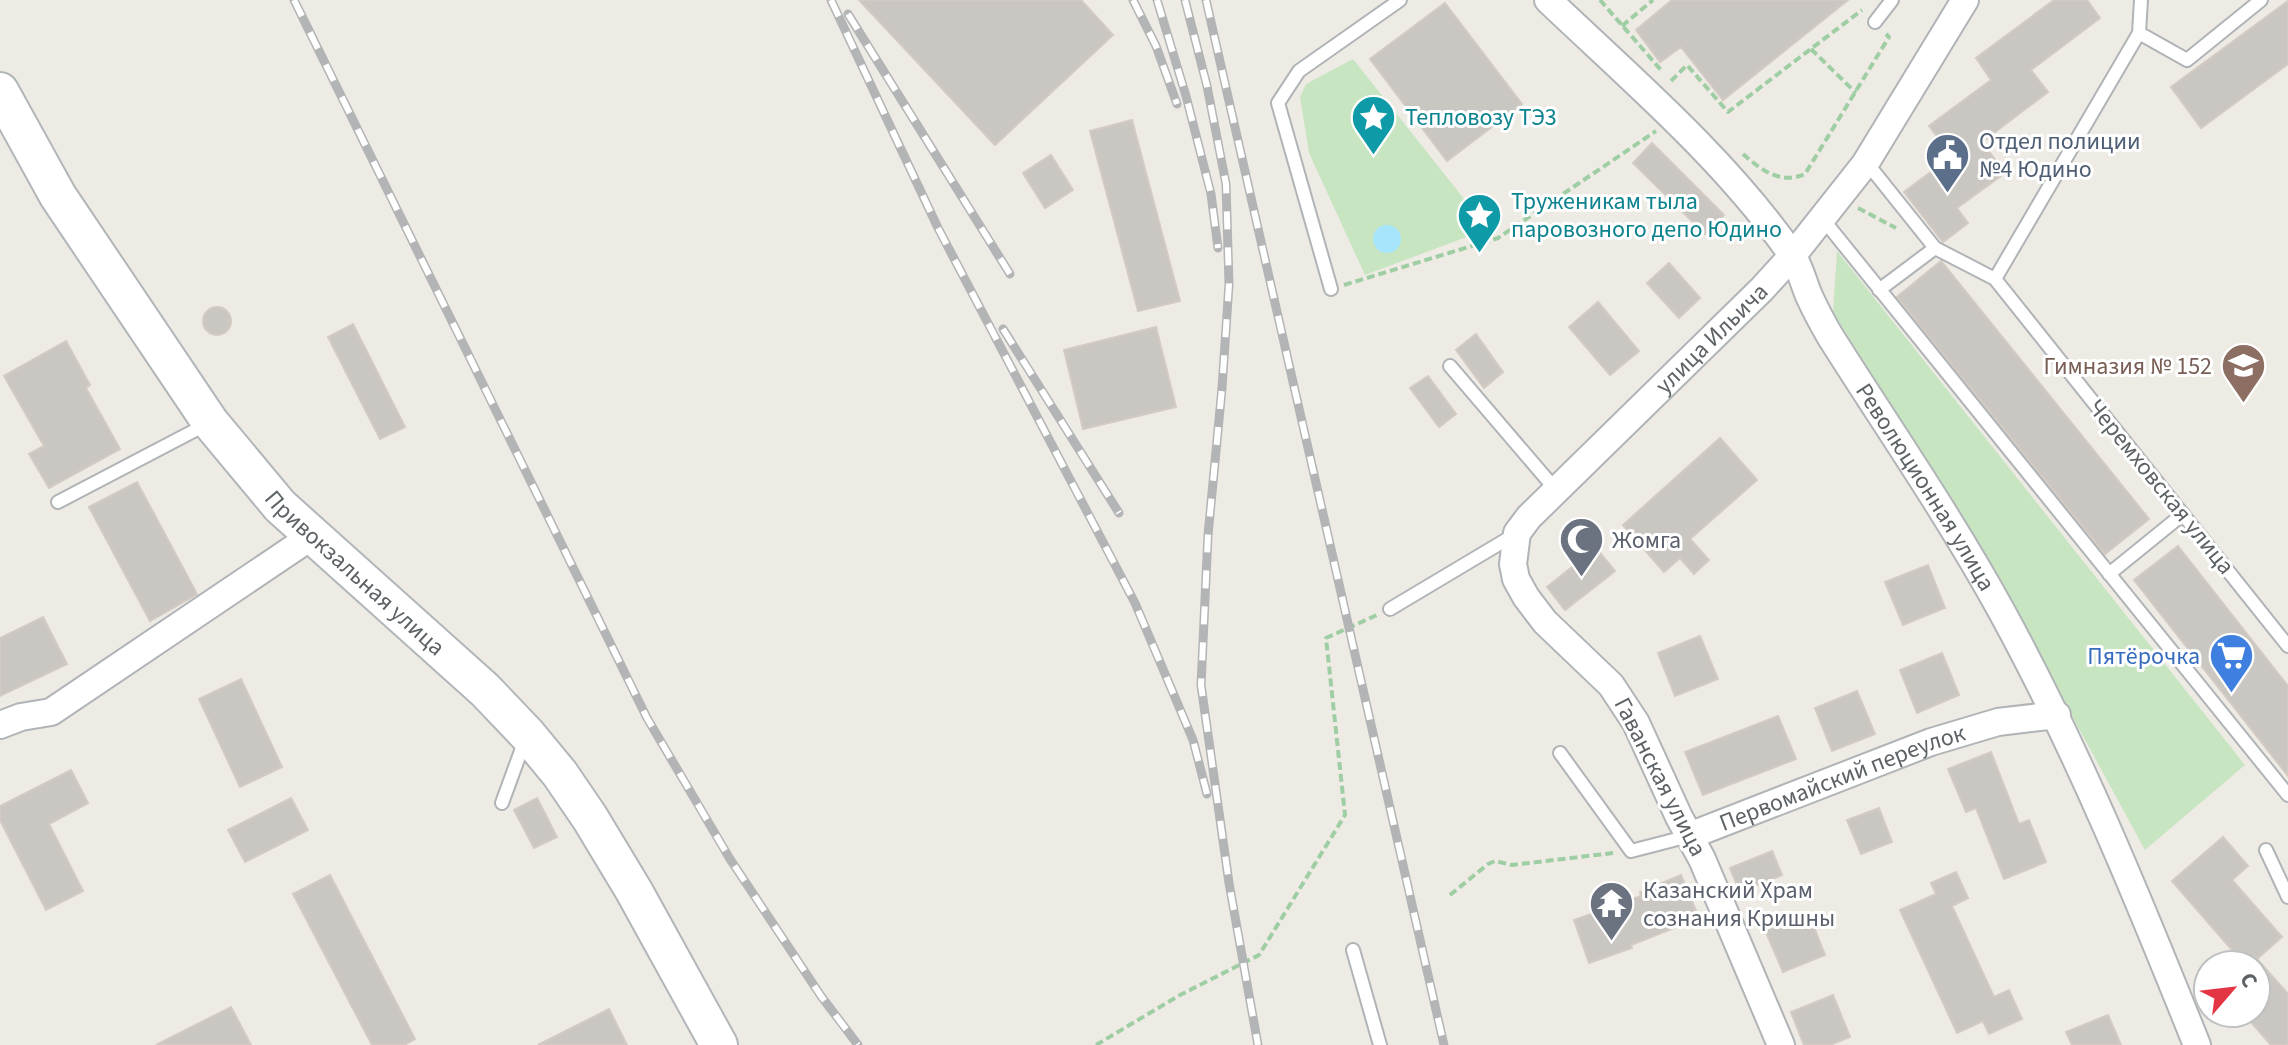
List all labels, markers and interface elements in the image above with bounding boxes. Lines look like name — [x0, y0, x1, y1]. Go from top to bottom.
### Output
place icon: Тепловозу ТЭ3 — [1350, 93, 1398, 156]
place label: Тепловозу ТЭ3 — [1405, 100, 1557, 135]
place label: Отдел полиции №4 Юдино — [1979, 124, 2141, 187]
public building icon: Отдел полиции №4 Юдино — [1924, 131, 1972, 194]
place label: Труженикам тыла паровозного депо Юдино — [1511, 184, 1782, 247]
place icon: Труженикам тыла паровозного депо Юдино — [1456, 191, 1504, 254]
street label: улица Ильича — [1647, 275, 1776, 402]
school or university icon: Гимназия № 152 — [2219, 342, 2267, 405]
place label: Гимназия № 152 — [2043, 349, 2212, 384]
street label: Революционная улица — [1847, 376, 2004, 597]
street label: Черемховская улица — [2079, 392, 2243, 582]
street label: Привокзальная улица — [256, 482, 453, 664]
mosque icon: Жомга — [1557, 516, 1605, 579]
place label: Жомга — [1612, 523, 1681, 558]
supermarket icon: Пятёрочка — [2207, 632, 2255, 695]
place label: Пятёрочка — [2087, 639, 2200, 674]
street label: Гаванская улица — [1605, 691, 1715, 863]
street label: Первомайский переулок — [1714, 715, 1969, 840]
place label: Казанский Храм сознания Кришны — [1643, 873, 1835, 936]
temple icon: Казанский Храм сознания Кришны — [1588, 880, 1636, 943]
north arrow — [2192, 949, 2272, 1029]
text: С — [2232, 967, 2266, 993]

